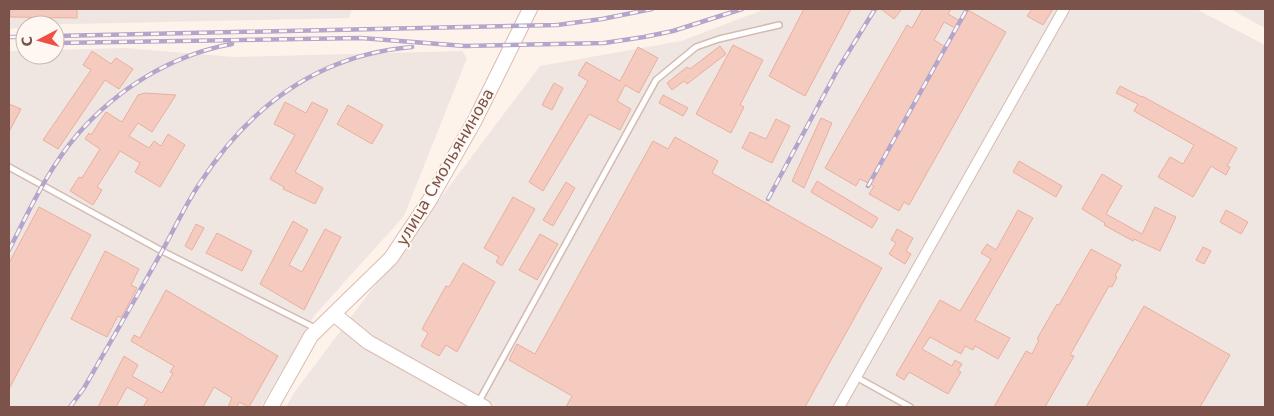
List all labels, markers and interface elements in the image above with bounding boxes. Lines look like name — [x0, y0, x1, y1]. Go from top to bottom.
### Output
north arrow — [15, 15, 65, 65]
text: С — [19, 35, 36, 47]
street label: улица Смольянинова — [392, 85, 498, 249]

